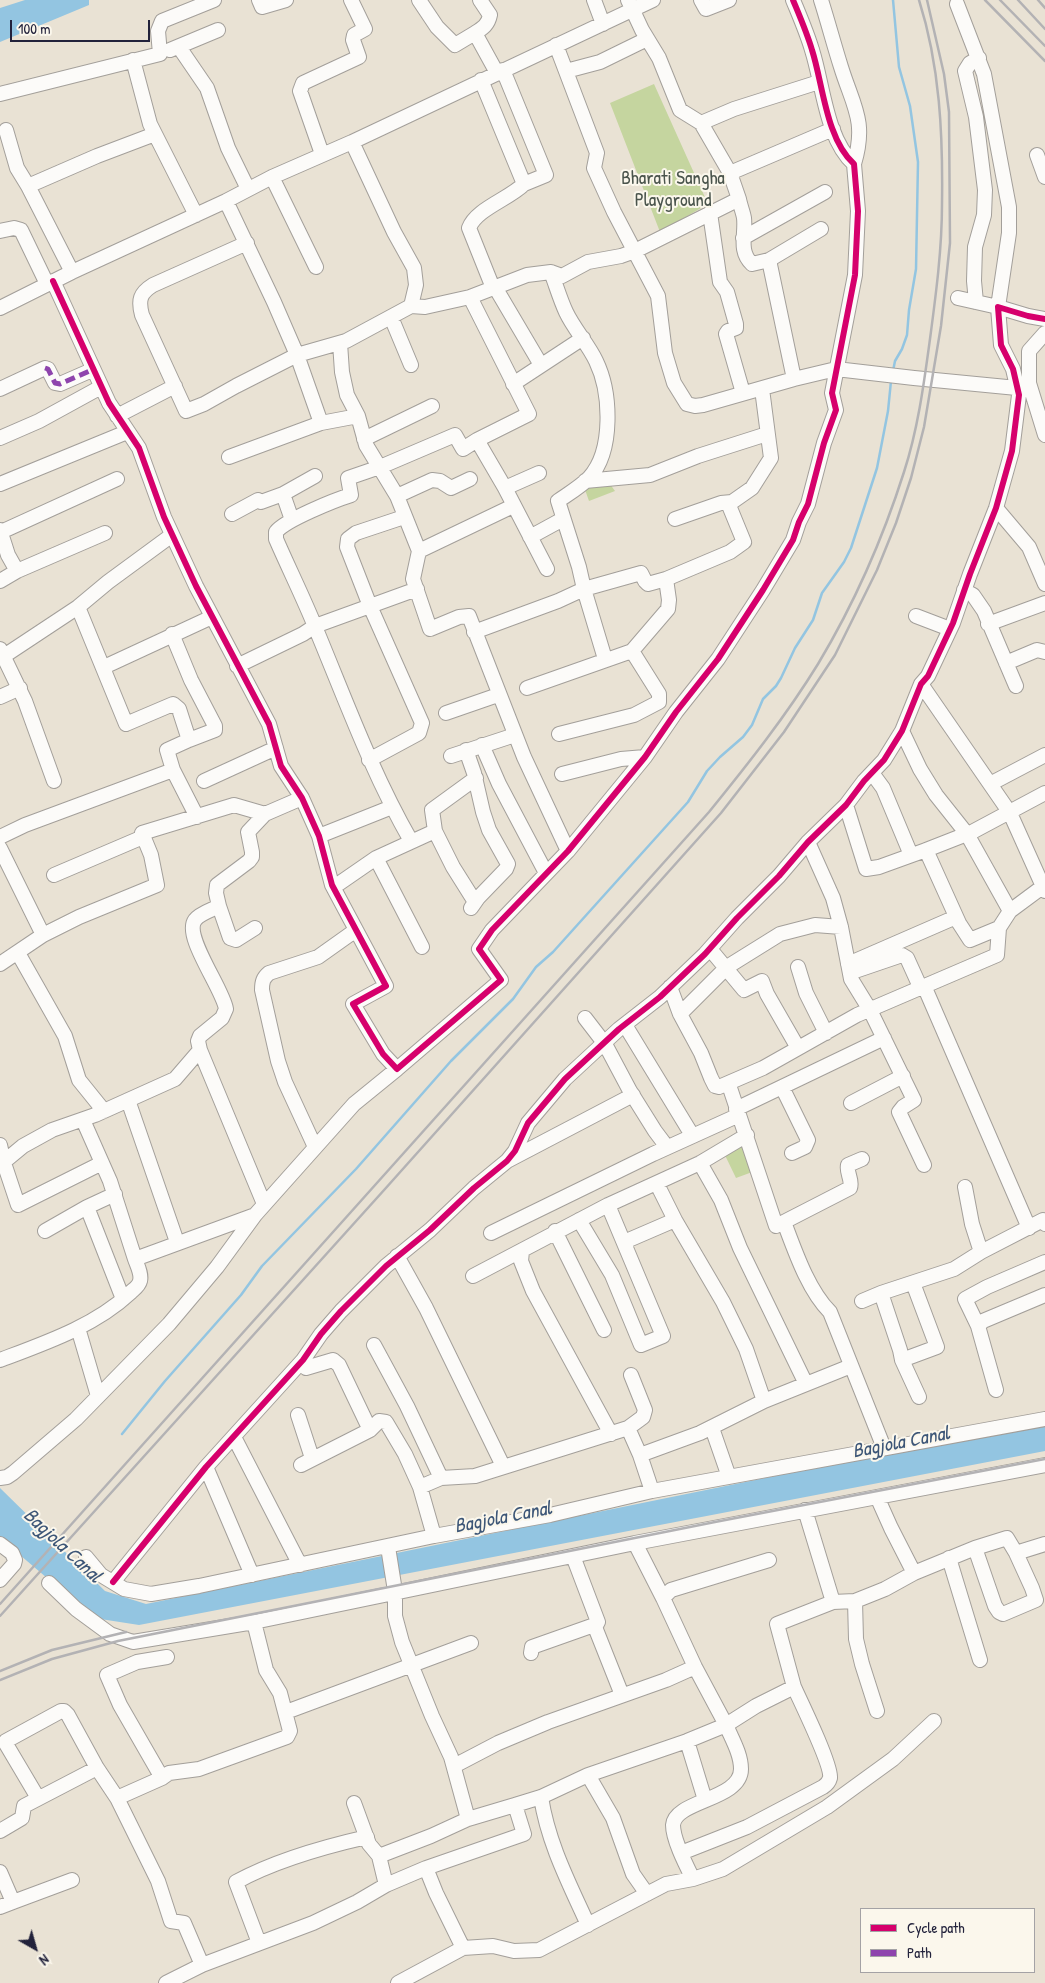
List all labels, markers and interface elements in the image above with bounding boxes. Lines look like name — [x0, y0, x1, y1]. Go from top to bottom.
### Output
scale bar — [12, 10, 152, 42]
text: 100 m — [18, 18, 51, 39]
park label: Bharati Sangha Playground — [621, 168, 725, 212]
water label: Bagjola Canal — [850, 1422, 952, 1464]
water label: Bagjola Canal — [452, 1497, 554, 1539]
water label: Bagjola Canal — [18, 1504, 106, 1588]
legend — [860, 1908, 1035, 1973]
text: Cycle path — [907, 1917, 965, 1938]
north arrow — [10, 1923, 60, 1973]
text: Path — [907, 1942, 932, 1963]
text: N — [36, 1950, 53, 1970]

